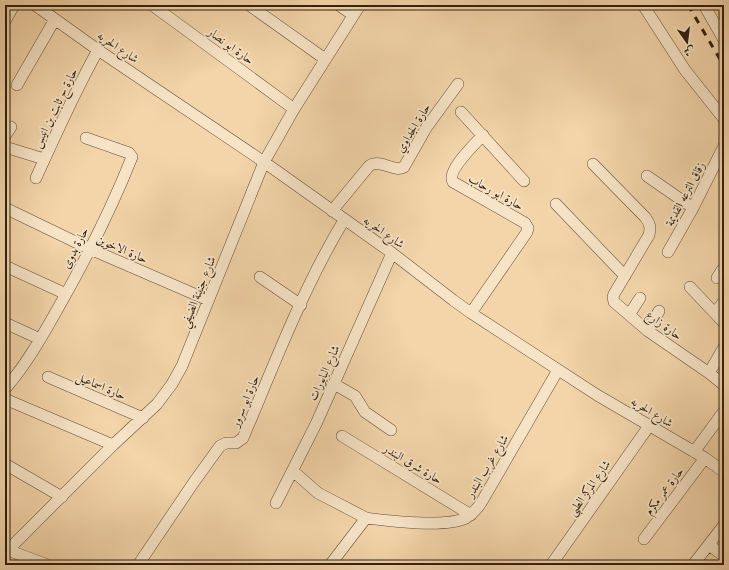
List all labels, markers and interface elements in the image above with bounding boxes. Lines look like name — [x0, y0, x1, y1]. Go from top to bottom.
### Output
north arrow — [667, 22, 707, 62]
street label: حارة ابو نصار — [204, 23, 257, 68]
street label: شارع الحريه — [93, 27, 142, 69]
text: ش — [682, 44, 696, 60]
street label: حارة ح ثابت بن انيس — [29, 66, 84, 152]
street label: حارة الجداوي — [392, 100, 436, 157]
street label: زقاق الترعه القديمة — [661, 159, 708, 229]
street label: حارة ابو رحاب — [466, 170, 526, 214]
street label: شارع الحريه — [359, 212, 408, 254]
street label: حارة بدوى — [58, 225, 92, 271]
street label: حارة الاخوين — [94, 231, 150, 267]
street label: شارع جنينة الضيفي — [176, 254, 223, 332]
street label: حارة زارع — [641, 306, 685, 346]
street label: شارع البابورات — [305, 342, 346, 405]
street label: حارة اسماعيل — [73, 368, 128, 405]
street label: حارة ابو سرور — [226, 373, 263, 430]
street label: شارع الحريه — [626, 393, 676, 434]
street label: شارع غرب البندر — [461, 431, 515, 503]
street label: حارة شرق البندر — [380, 440, 445, 488]
street label: شارع المركز الطبى — [564, 457, 617, 521]
street label: حارة عمر مكرم — [641, 464, 690, 520]

